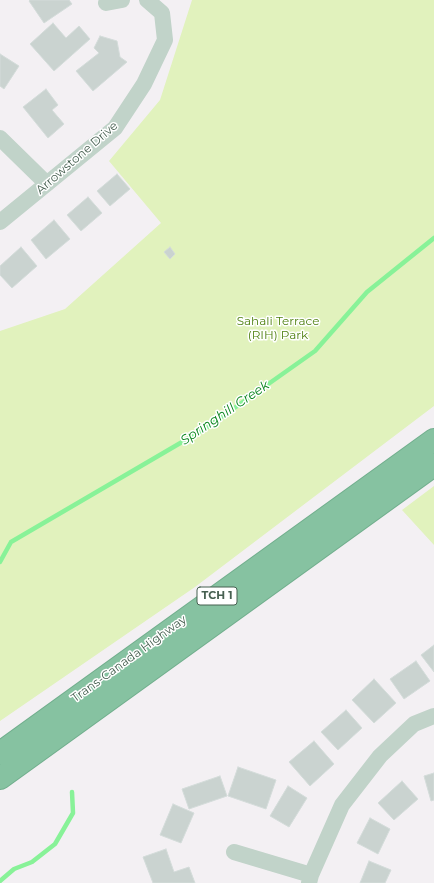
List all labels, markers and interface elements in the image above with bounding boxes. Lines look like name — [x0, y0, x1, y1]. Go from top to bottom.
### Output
street label: Arrowstone Drive — [33, 119, 121, 197]
park label: Sahali Terrace (RIH) Park — [237, 314, 319, 342]
water label: Springhill Creek — [178, 378, 272, 448]
road number: TCH 1 — [197, 587, 237, 605]
street label: Trans-Canada Highway — [69, 612, 189, 706]

